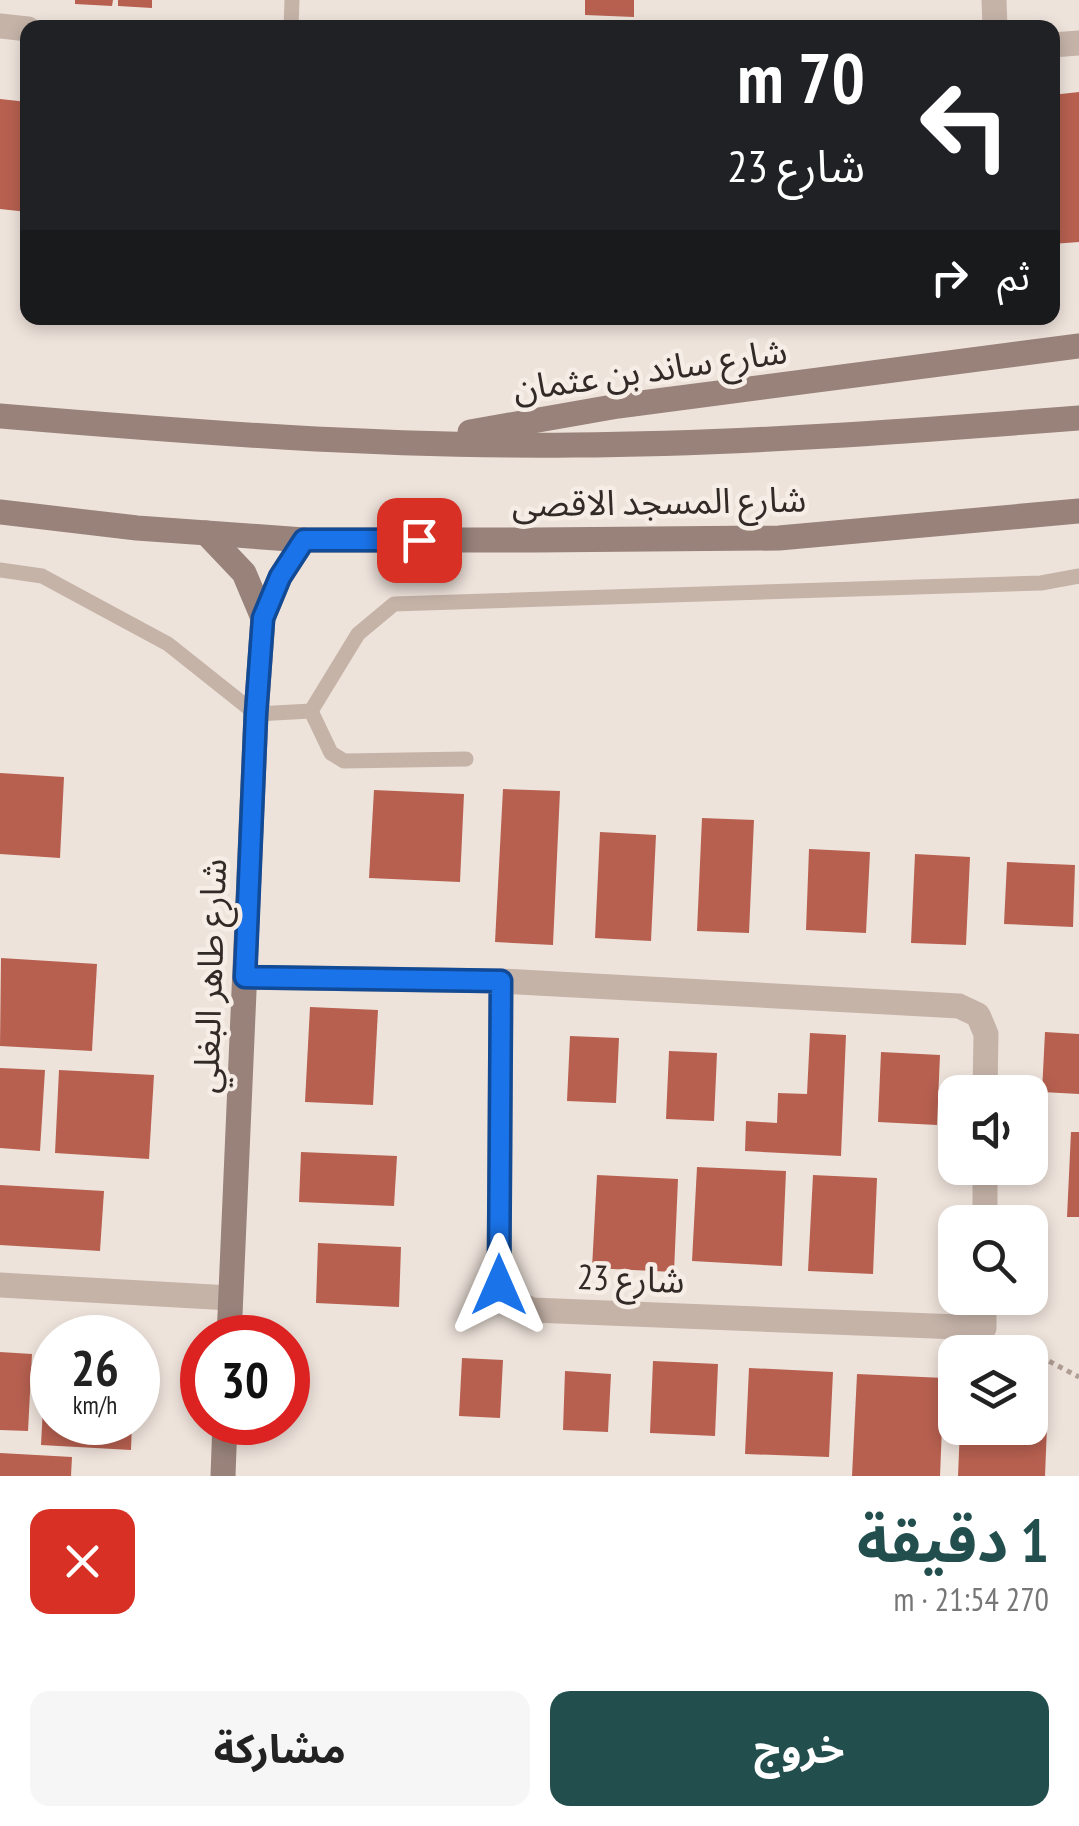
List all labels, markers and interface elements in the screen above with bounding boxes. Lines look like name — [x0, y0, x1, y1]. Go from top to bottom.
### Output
text: 70 m — [737, 32, 865, 122]
icon: left — [900, 60, 1030, 190]
text: شارع 23 — [727, 136, 865, 194]
icon: right — [922, 250, 977, 305]
text: ثم — [997, 251, 1030, 300]
street label: شارع ساند بن عثمان — [510, 327, 790, 415]
street label: شارع المسجد الاقصى — [511, 475, 807, 531]
pin — [377, 498, 462, 583]
icon: arrive — [392, 513, 447, 568]
street label: شارع طاهر البغلي — [182, 858, 241, 1094]
map controls — [938, 1075, 1048, 1445]
button: sound — [938, 1075, 1048, 1185]
button: search — [938, 1205, 1048, 1315]
position arrow — [447, 1233, 551, 1337]
street label: شارع 23 — [577, 1253, 685, 1307]
speed limit sign: 30 — [180, 1315, 310, 1445]
text: 26 — [71, 1335, 119, 1400]
button: layers — [938, 1335, 1048, 1445]
text: km/h — [73, 1389, 117, 1421]
text: 1 دقيقة — [857, 1501, 1049, 1579]
button: close — [30, 1509, 135, 1614]
text: 270 m · 21:54 — [894, 1578, 1049, 1620]
button: مشاركة — [30, 1691, 530, 1806]
button: خروج — [550, 1691, 1049, 1806]

